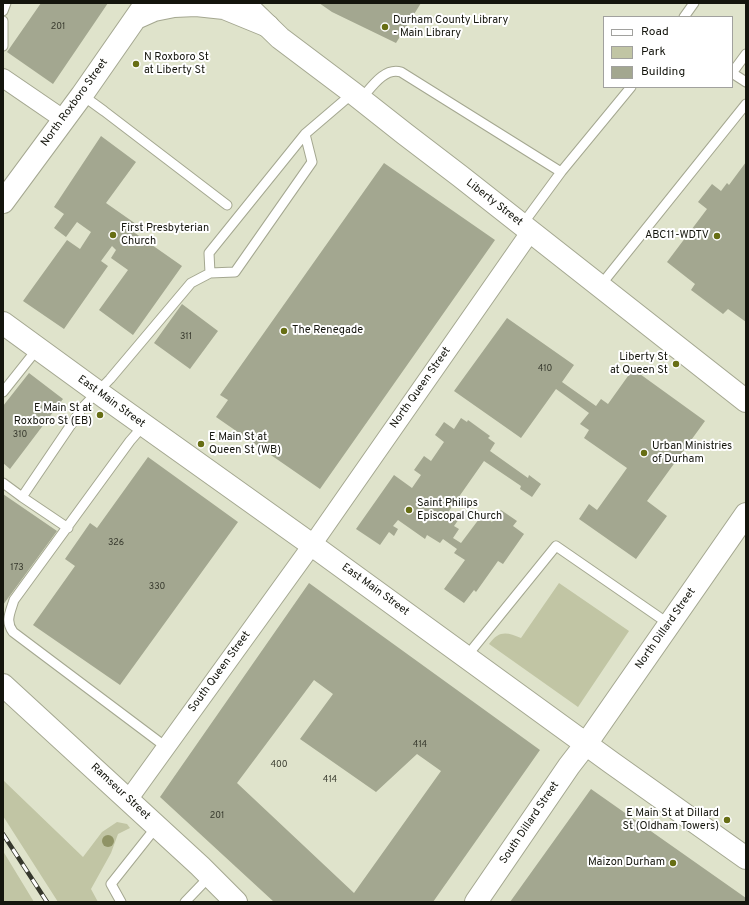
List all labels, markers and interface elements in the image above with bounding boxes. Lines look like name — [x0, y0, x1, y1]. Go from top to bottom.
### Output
place label: Durham County Library - Main Library — [393, 14, 508, 40]
legend — [603, 16, 733, 88]
house number: 201 — [51, 22, 65, 32]
marker: Durham County Library - Main Library — [380, 22, 390, 32]
text: Road — [641, 24, 669, 40]
text: Park — [641, 44, 666, 60]
place label: N Roxboro St at Liberty St — [144, 51, 209, 77]
street label: North Roxboro Street — [39, 57, 111, 149]
marker: N Roxboro St at Liberty St — [131, 59, 141, 69]
text: Building — [641, 64, 685, 80]
street label: Liberty Street — [463, 177, 525, 229]
place label: First Presbyterian Church — [121, 222, 209, 248]
place label: ABC11-WDTV — [645, 229, 709, 243]
marker: First Presbyterian Church — [108, 230, 118, 240]
marker: ABC11-WDTV — [712, 231, 722, 241]
place label: The Renegade — [292, 324, 363, 338]
marker: The Renegade — [279, 326, 289, 336]
house number: 311 — [180, 332, 192, 342]
street label: North Queen Street — [388, 345, 454, 431]
place label: Liberty St at Queen St — [610, 351, 668, 377]
marker: Liberty St at Queen St — [671, 359, 681, 369]
house number: 410 — [538, 364, 552, 374]
street label: East Main Street — [75, 373, 147, 431]
place label: E Main St at Roxboro St (EB) — [14, 402, 92, 428]
marker: E Main St at Roxboro St (EB) — [95, 410, 105, 420]
house number: 310 — [13, 430, 27, 440]
place label: E Main St at Queen St (WB) — [209, 431, 281, 457]
marker: E Main St at Queen St (WB) — [196, 439, 206, 449]
place label: Urban Ministries of Durham — [652, 440, 732, 466]
marker: Urban Ministries of Durham — [639, 448, 649, 458]
place label: Saint Philips Episcopal Church — [417, 497, 502, 523]
marker: Saint Philips Episcopal Church — [404, 505, 414, 515]
house number: 326 — [108, 538, 124, 548]
street label: East Main Street — [339, 561, 411, 619]
house number: 173 — [10, 563, 24, 573]
house number: 330 — [149, 582, 165, 592]
street label: North Dillard Street — [633, 586, 699, 672]
street label: South Queen Street — [186, 629, 254, 715]
house number: 414 — [413, 740, 427, 750]
house number: 400 — [270, 760, 288, 770]
street label: Ramseur Street — [87, 761, 153, 823]
house number: 414 — [323, 775, 337, 785]
street label: South Dillard Street — [498, 779, 562, 867]
place label: E Main St at Dillard St (Oldham Towers) — [622, 807, 719, 833]
house number: 201 — [210, 811, 224, 821]
marker: E Main St at Dillard St (Oldham Towers) — [722, 815, 732, 825]
place label: Maizon Durham — [588, 856, 665, 870]
marker: Maizon Durham — [668, 858, 678, 868]

